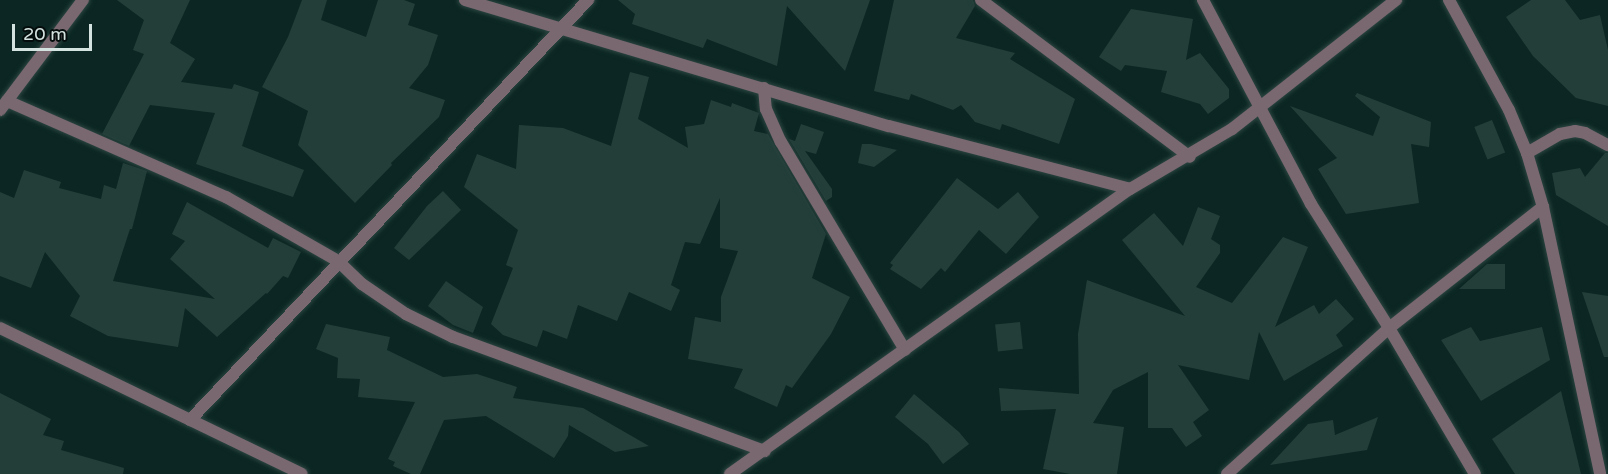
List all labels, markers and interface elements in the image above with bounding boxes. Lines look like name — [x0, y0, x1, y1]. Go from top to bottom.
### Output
scale bar — [15, 12, 94, 50]
text: 20 m — [23, 23, 67, 45]

